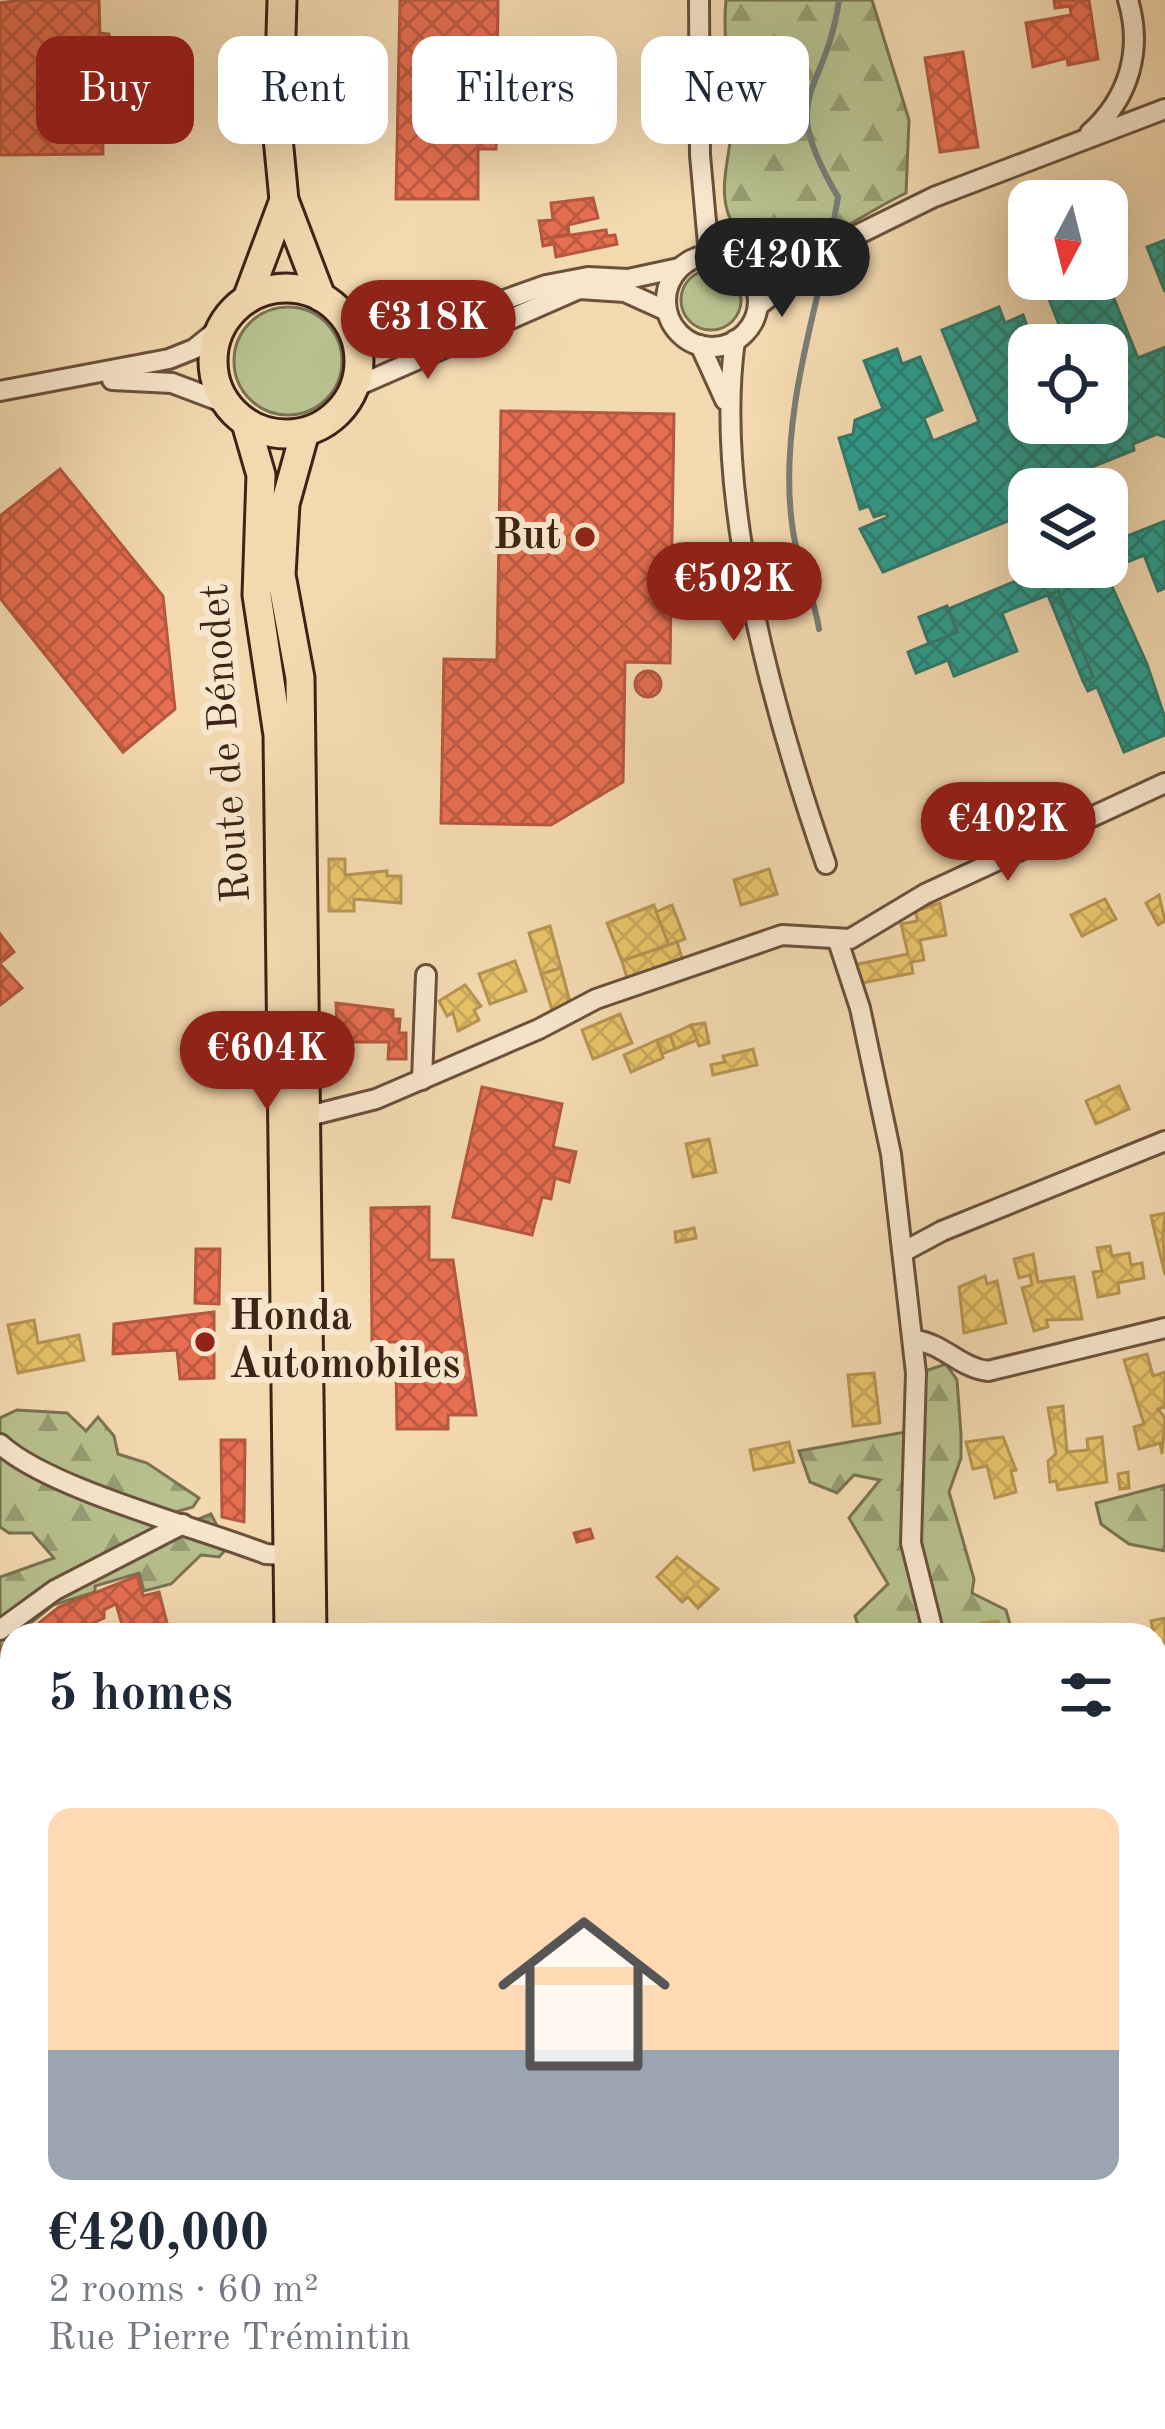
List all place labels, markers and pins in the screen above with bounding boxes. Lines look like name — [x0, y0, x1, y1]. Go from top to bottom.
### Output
pin: €420K — [698, 218, 866, 320]
pin: €318K — [344, 280, 512, 382]
place label: But — [493, 516, 561, 558]
marker: But — [572, 524, 598, 550]
pin: €502K — [650, 542, 818, 644]
pin: €402K — [924, 782, 1092, 884]
pin: €604K — [183, 1011, 351, 1113]
place label: Honda Automobiles — [229, 1297, 460, 1387]
marker: Honda Automobiles — [192, 1329, 218, 1355]

